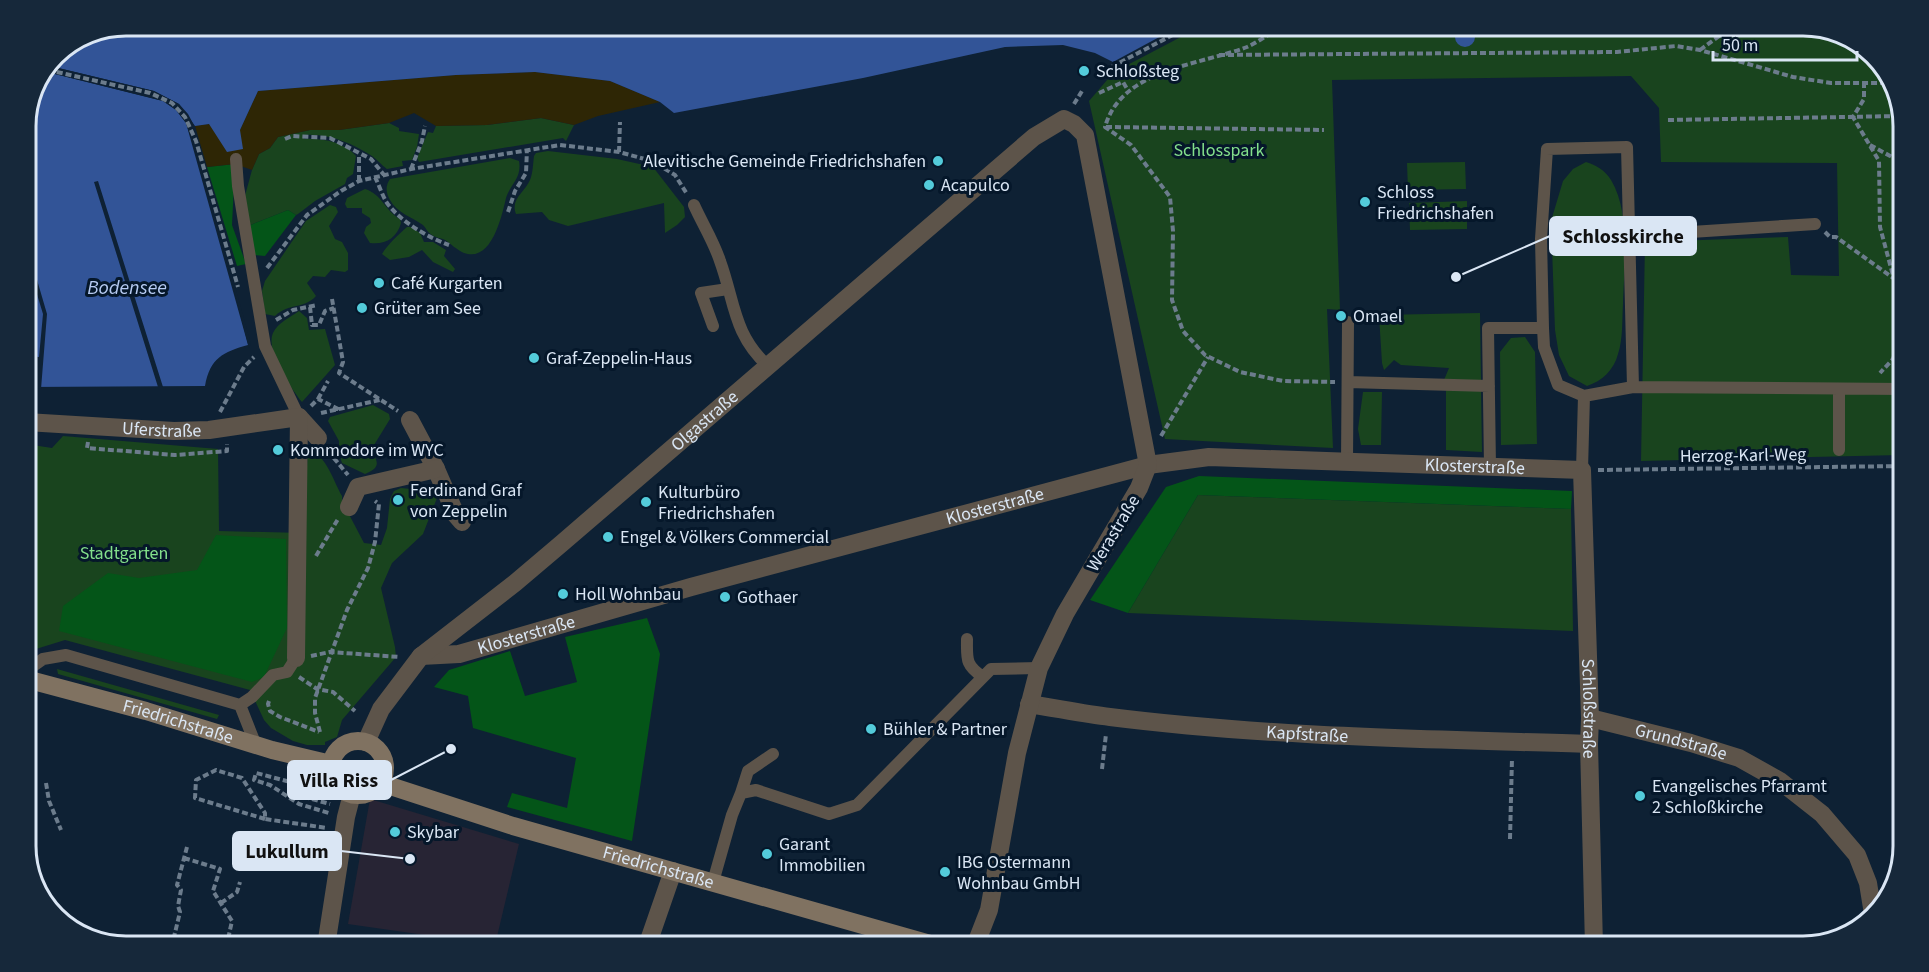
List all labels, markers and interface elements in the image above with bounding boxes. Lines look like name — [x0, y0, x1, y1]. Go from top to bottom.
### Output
scale bar — [1713, 24, 1857, 62]
text: 50 m — [1722, 33, 1758, 58]
place label: Schloßsteg — [1096, 59, 1179, 84]
marker: Schloßsteg — [1077, 64, 1091, 78]
park label: Schlosspark — [1174, 138, 1265, 163]
place label: Alevitische Gemeinde Friedrichshafen — [643, 149, 926, 174]
marker: Alevitische Gemeinde Friedrichshafen — [931, 154, 945, 168]
place label: Acapulco — [941, 173, 1010, 198]
marker: Acapulco — [922, 178, 936, 192]
place label: Schloss Friedrichshafen — [1377, 180, 1494, 226]
marker: Schloss Friedrichshafen — [1358, 195, 1372, 209]
callout: Schlosskirche — [1550, 217, 1696, 255]
text: Schlosskirche — [1562, 223, 1684, 251]
place label: Café Kurgarten — [391, 271, 503, 296]
water label: Bodensee — [87, 274, 167, 302]
marker: Café Kurgarten — [372, 276, 386, 290]
place label: Grüter am See — [374, 296, 481, 321]
marker: Grüter am See — [355, 301, 369, 315]
place label: Omael — [1353, 304, 1402, 329]
marker: Omael — [1334, 309, 1348, 323]
place label: Graf-Zeppelin-Haus — [546, 346, 692, 371]
marker: Graf-Zeppelin-Haus — [527, 351, 541, 365]
street label: Olgastraße — [665, 385, 744, 457]
street label: Uferstraße — [121, 416, 202, 444]
place label: Kommodore im WYC — [290, 438, 444, 463]
street label: Herzog-Karl-Weg — [1680, 442, 1806, 469]
marker: Kommodore im WYC — [271, 443, 285, 457]
street label: Klosterstraße — [1424, 453, 1525, 481]
place label: Ferdinand Graf von Zeppelin — [410, 478, 522, 524]
place label: Kulturbüro Friedrichshafen — [658, 480, 775, 526]
street label: Klosterstraße — [943, 481, 1047, 531]
street label: Werastraße — [1081, 490, 1146, 576]
marker: Ferdinand Graf von Zeppelin — [391, 493, 405, 507]
marker: Kulturbüro Friedrichshafen — [639, 495, 653, 509]
place label: Engel & Völkers Commercial — [620, 525, 829, 550]
marker: Engel & Völkers Commercial — [601, 530, 615, 544]
park label: Stadtgarten — [80, 541, 168, 566]
place label: Holl Wohnbau — [575, 582, 681, 607]
place label: Gothaer — [737, 585, 798, 610]
marker: Holl Wohnbau — [556, 587, 570, 601]
marker: Gothaer — [718, 590, 732, 604]
street label: Klosterstraße — [475, 609, 578, 661]
street label: Schloßstraße — [1575, 658, 1602, 759]
street label: Friedrichstraße — [120, 693, 237, 750]
place label: Bühler & Partner — [883, 717, 1008, 742]
street label: Grundstraße — [1632, 718, 1730, 767]
street label: Kapfstraße — [1265, 720, 1349, 749]
marker: Bühler & Partner — [864, 722, 878, 736]
callout: Villa Riss — [288, 761, 391, 799]
text: Villa Riss — [299, 767, 378, 795]
place label: Evangelisches Pfarramt 2 Schloßkirche — [1652, 774, 1827, 820]
marker: Evangelisches Pfarramt 2 Schloßkirche — [1633, 789, 1647, 803]
place label: Skybar — [407, 820, 460, 845]
marker: Skybar — [388, 825, 402, 839]
callout: Lukullum — [233, 832, 341, 870]
place label: Garant Immobilien — [779, 832, 866, 878]
text: Lukullum — [245, 838, 329, 866]
street label: Friedrichstraße — [600, 840, 717, 895]
marker: Garant Immobilien — [760, 847, 774, 861]
place label: IBG Ostermann Wohnbau GmbH — [957, 850, 1080, 896]
marker: IBG Ostermann Wohnbau GmbH — [938, 865, 952, 879]

